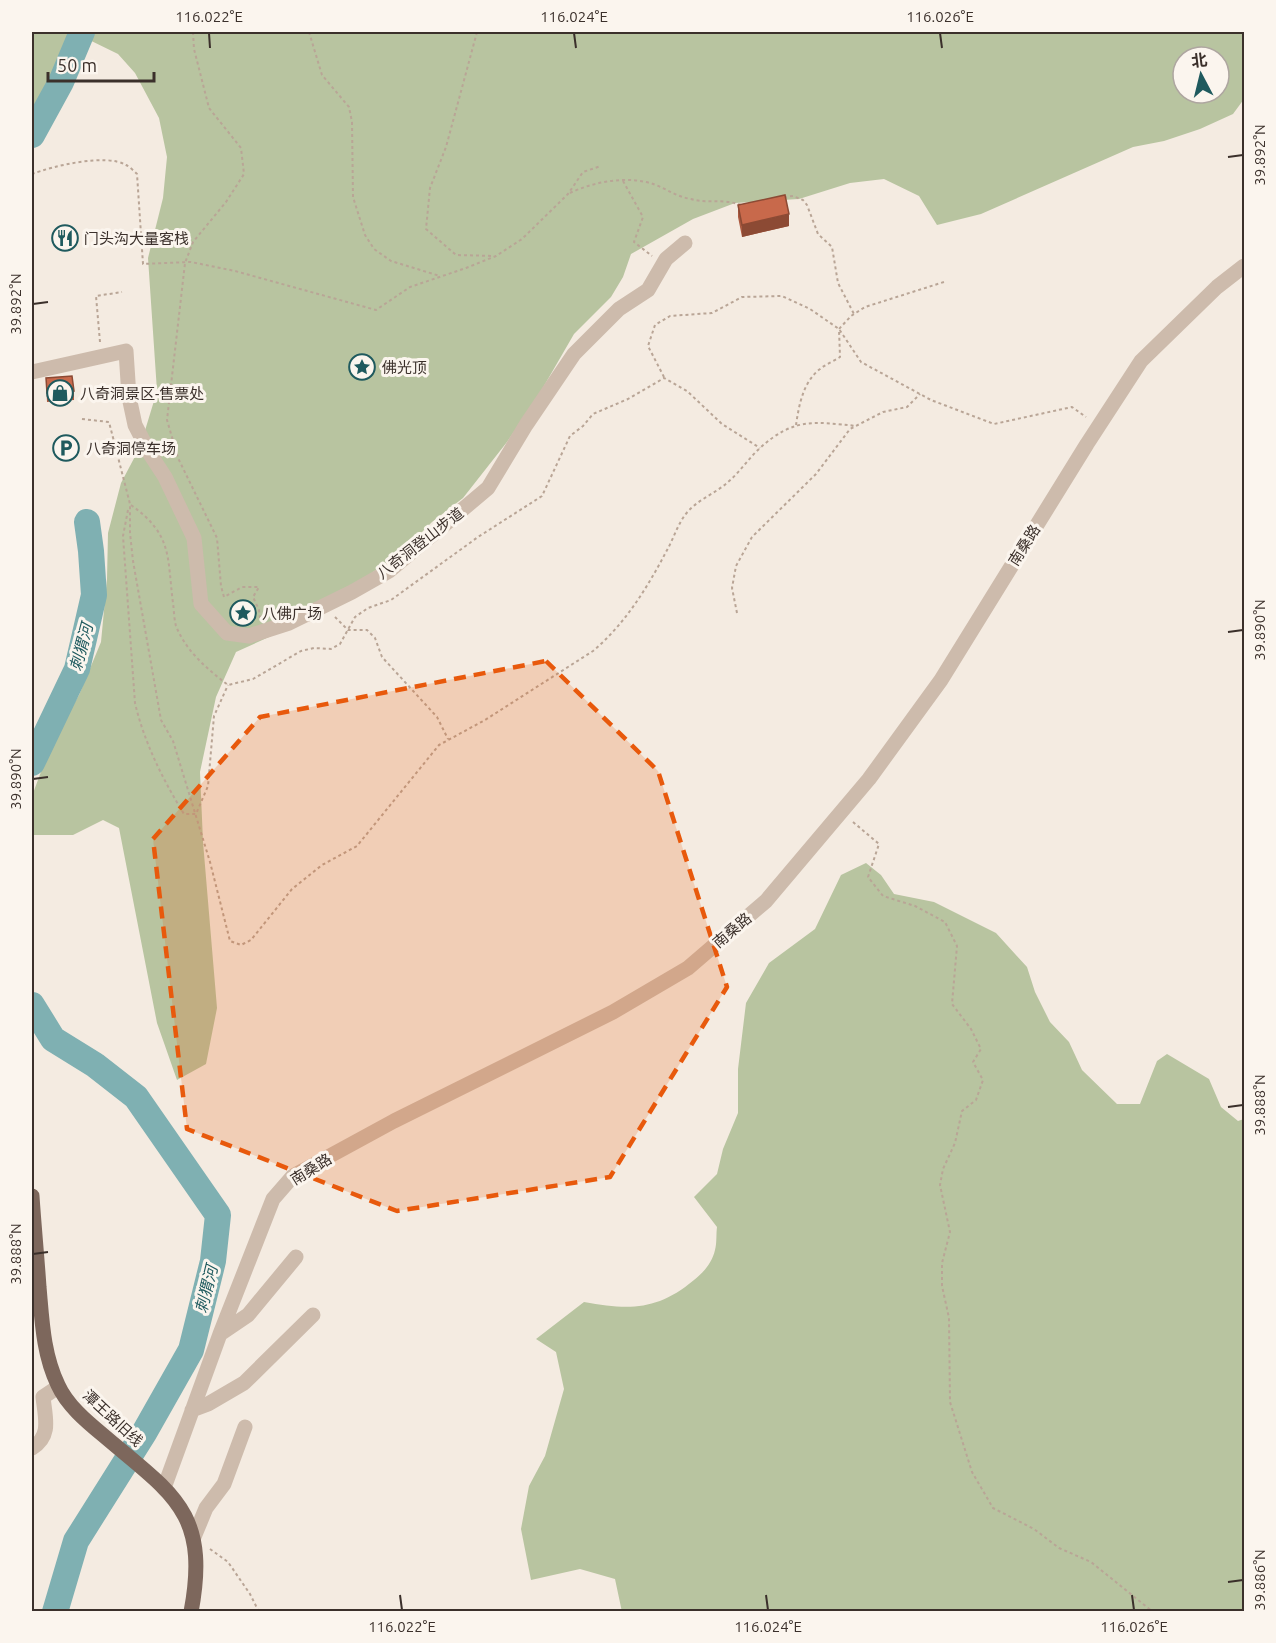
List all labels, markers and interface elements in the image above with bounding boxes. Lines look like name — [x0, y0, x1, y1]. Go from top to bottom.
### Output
text: 116.022°E — [175, 8, 243, 25]
text: 116.024°E — [540, 8, 608, 25]
text: 116.026°E — [906, 8, 974, 25]
scale bar — [48, 45, 154, 83]
north arrow — [1171, 45, 1231, 105]
text: 北 — [1190, 50, 1208, 70]
text: 50 m — [57, 55, 97, 75]
text: 39.892°N — [1251, 124, 1268, 186]
restaurant icon: 门头沟大量客栈 — [50, 223, 80, 253]
place label: 门头沟大量客栈 — [84, 230, 189, 247]
text: 39.892°N — [7, 273, 24, 335]
place icon: 佛光顶 — [347, 352, 377, 382]
place label: 佛光顶 — [382, 359, 427, 376]
shop icon: 八奇洞景区-售票处 — [45, 378, 75, 408]
place label: 八奇洞景区-售票处 — [80, 385, 204, 402]
parking icon: 八奇洞停车场 — [51, 433, 81, 463]
place label: 八奇洞停车场 — [86, 440, 176, 457]
street label: 八奇洞登山步道 — [373, 504, 467, 582]
street label: 南桑路 — [1005, 521, 1043, 569]
place icon: 八佛广场 — [228, 598, 258, 628]
text: 39.890°N — [1251, 599, 1268, 661]
place label: 八佛广场 — [262, 605, 322, 622]
water label: 刺猬河 — [66, 619, 97, 673]
text: 39.890°N — [7, 748, 24, 810]
street label: 南桑路 — [709, 909, 755, 951]
text: 39.888°N — [1251, 1074, 1268, 1136]
street label: 南桑路 — [287, 1150, 335, 1188]
text: 39.888°N — [7, 1223, 24, 1285]
water label: 刺猬河 — [191, 1261, 221, 1314]
street label: 潭王路旧线 — [80, 1386, 146, 1450]
text: 39.886°N — [1251, 1549, 1268, 1611]
text: 116.022°E — [368, 1618, 436, 1635]
text: 116.024°E — [734, 1618, 802, 1635]
text: 116.026°E — [1100, 1618, 1168, 1635]

